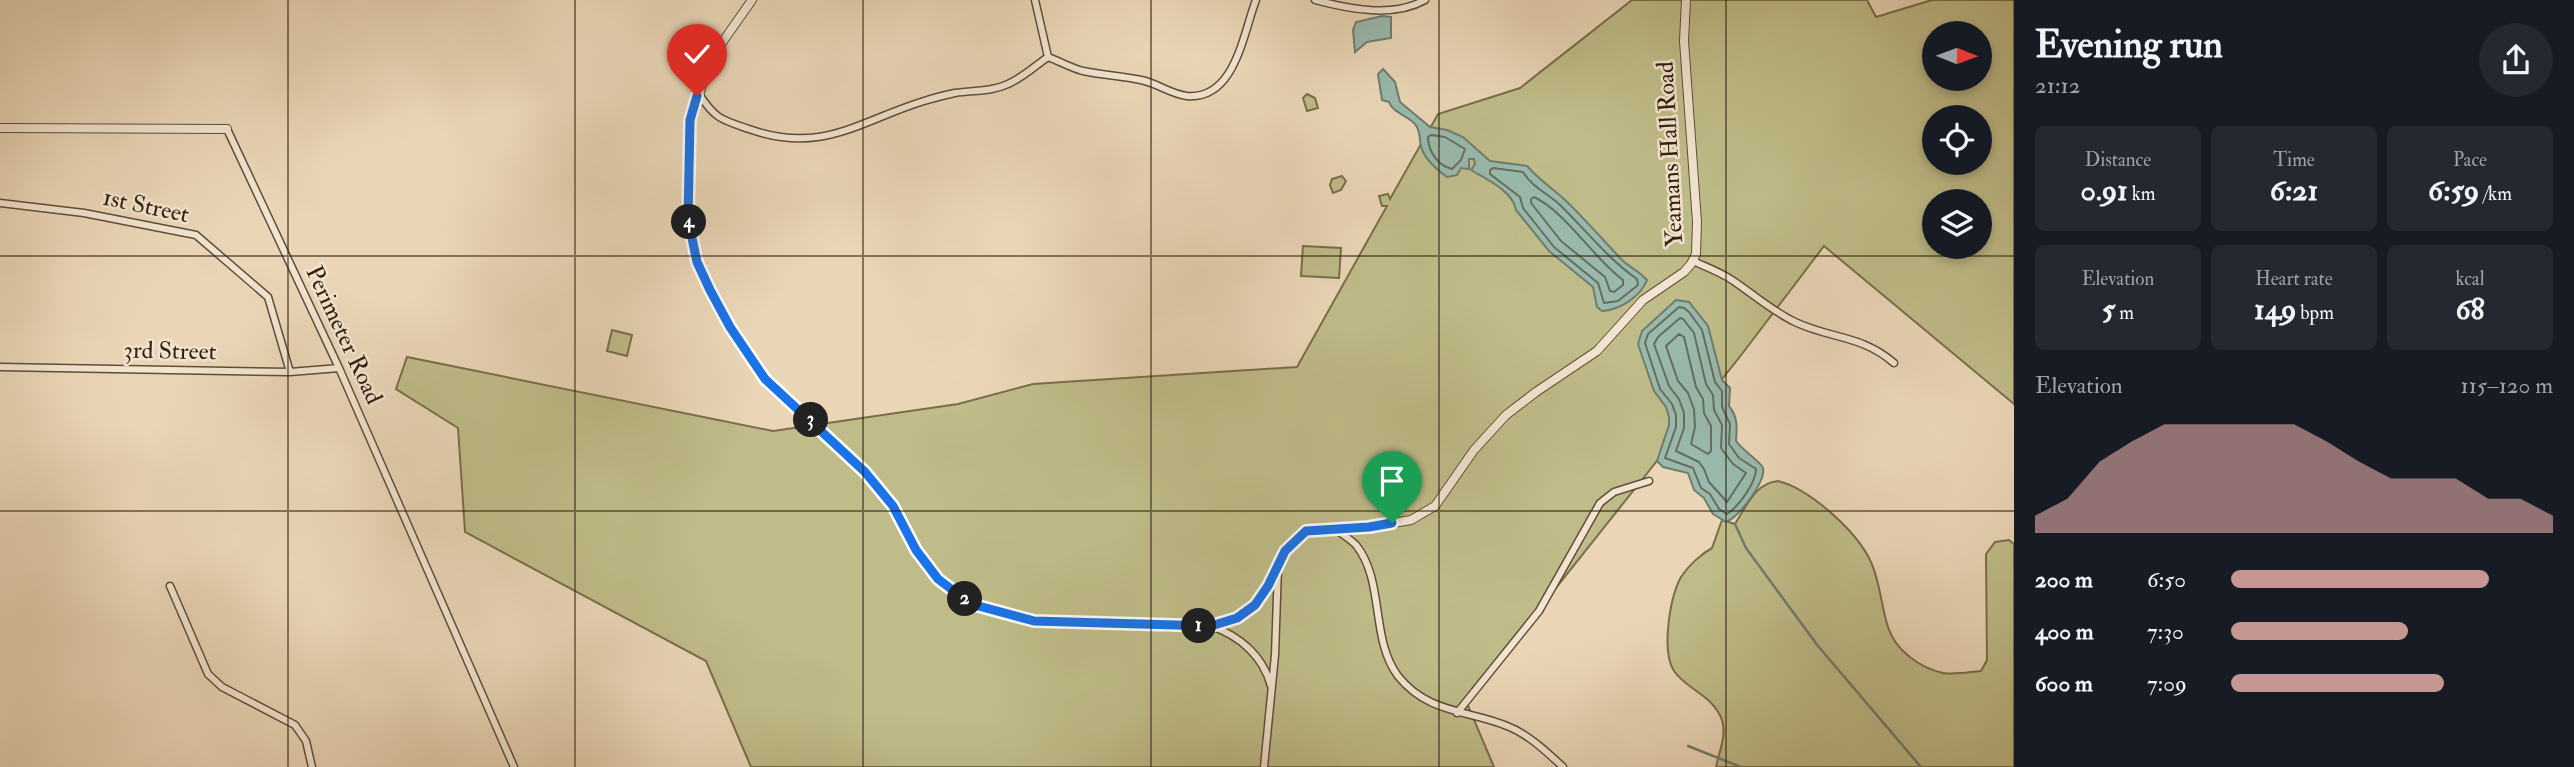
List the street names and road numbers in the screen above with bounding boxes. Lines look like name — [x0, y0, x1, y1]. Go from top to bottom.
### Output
street label: Yeamans Hall Road — [1650, 60, 1690, 247]
street label: 1st Street — [100, 182, 192, 230]
street label: Perimeter Road — [298, 261, 390, 409]
street label: 3rd Street — [123, 335, 217, 367]

